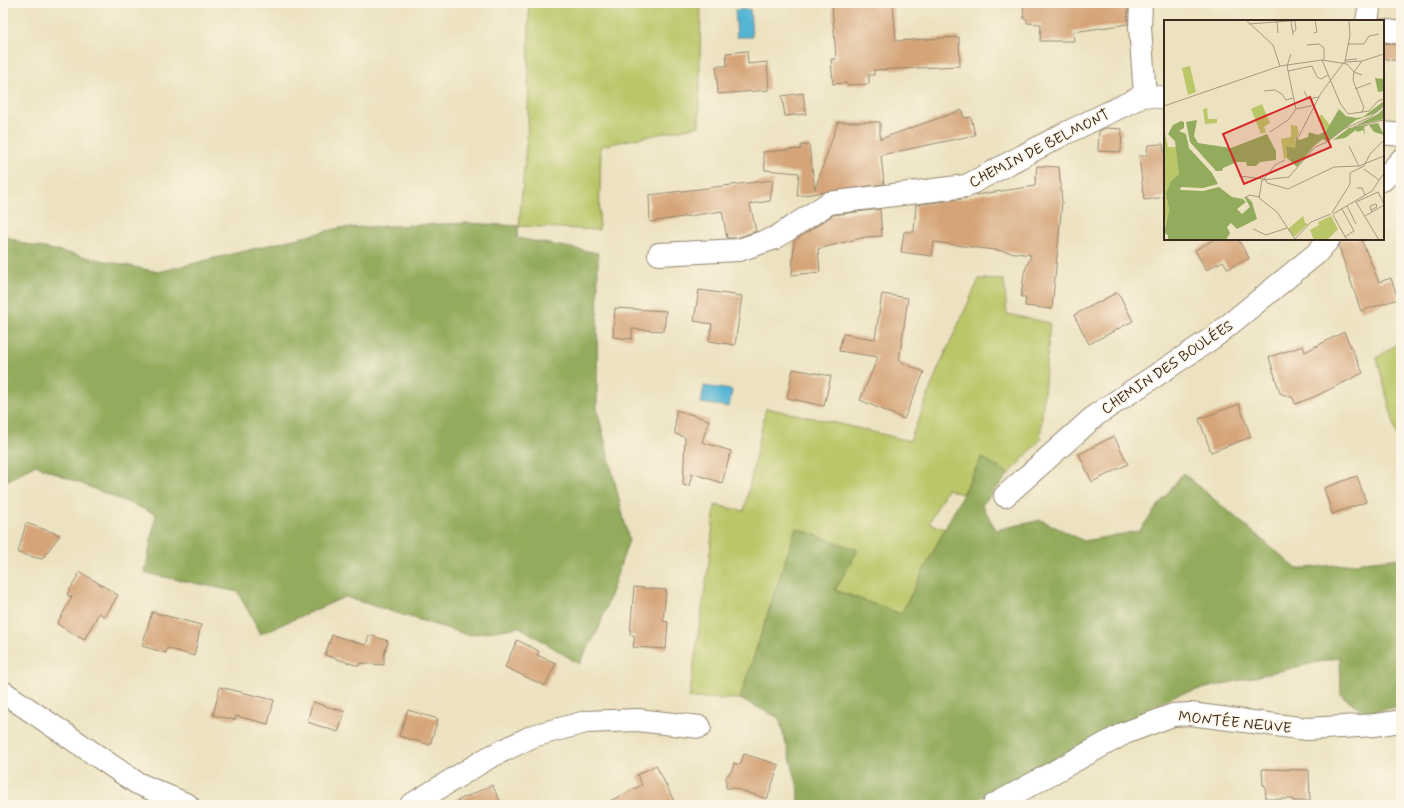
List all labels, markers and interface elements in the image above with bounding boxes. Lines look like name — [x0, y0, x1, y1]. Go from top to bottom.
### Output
inset map — [1164, 20, 1384, 240]
street label: CHEMIN DE BELMONT — [966, 105, 1113, 193]
street label: CHEMIN DES BOULÉES — [1097, 315, 1237, 420]
street label: MONTÉE NEUVE — [1177, 706, 1293, 739]

